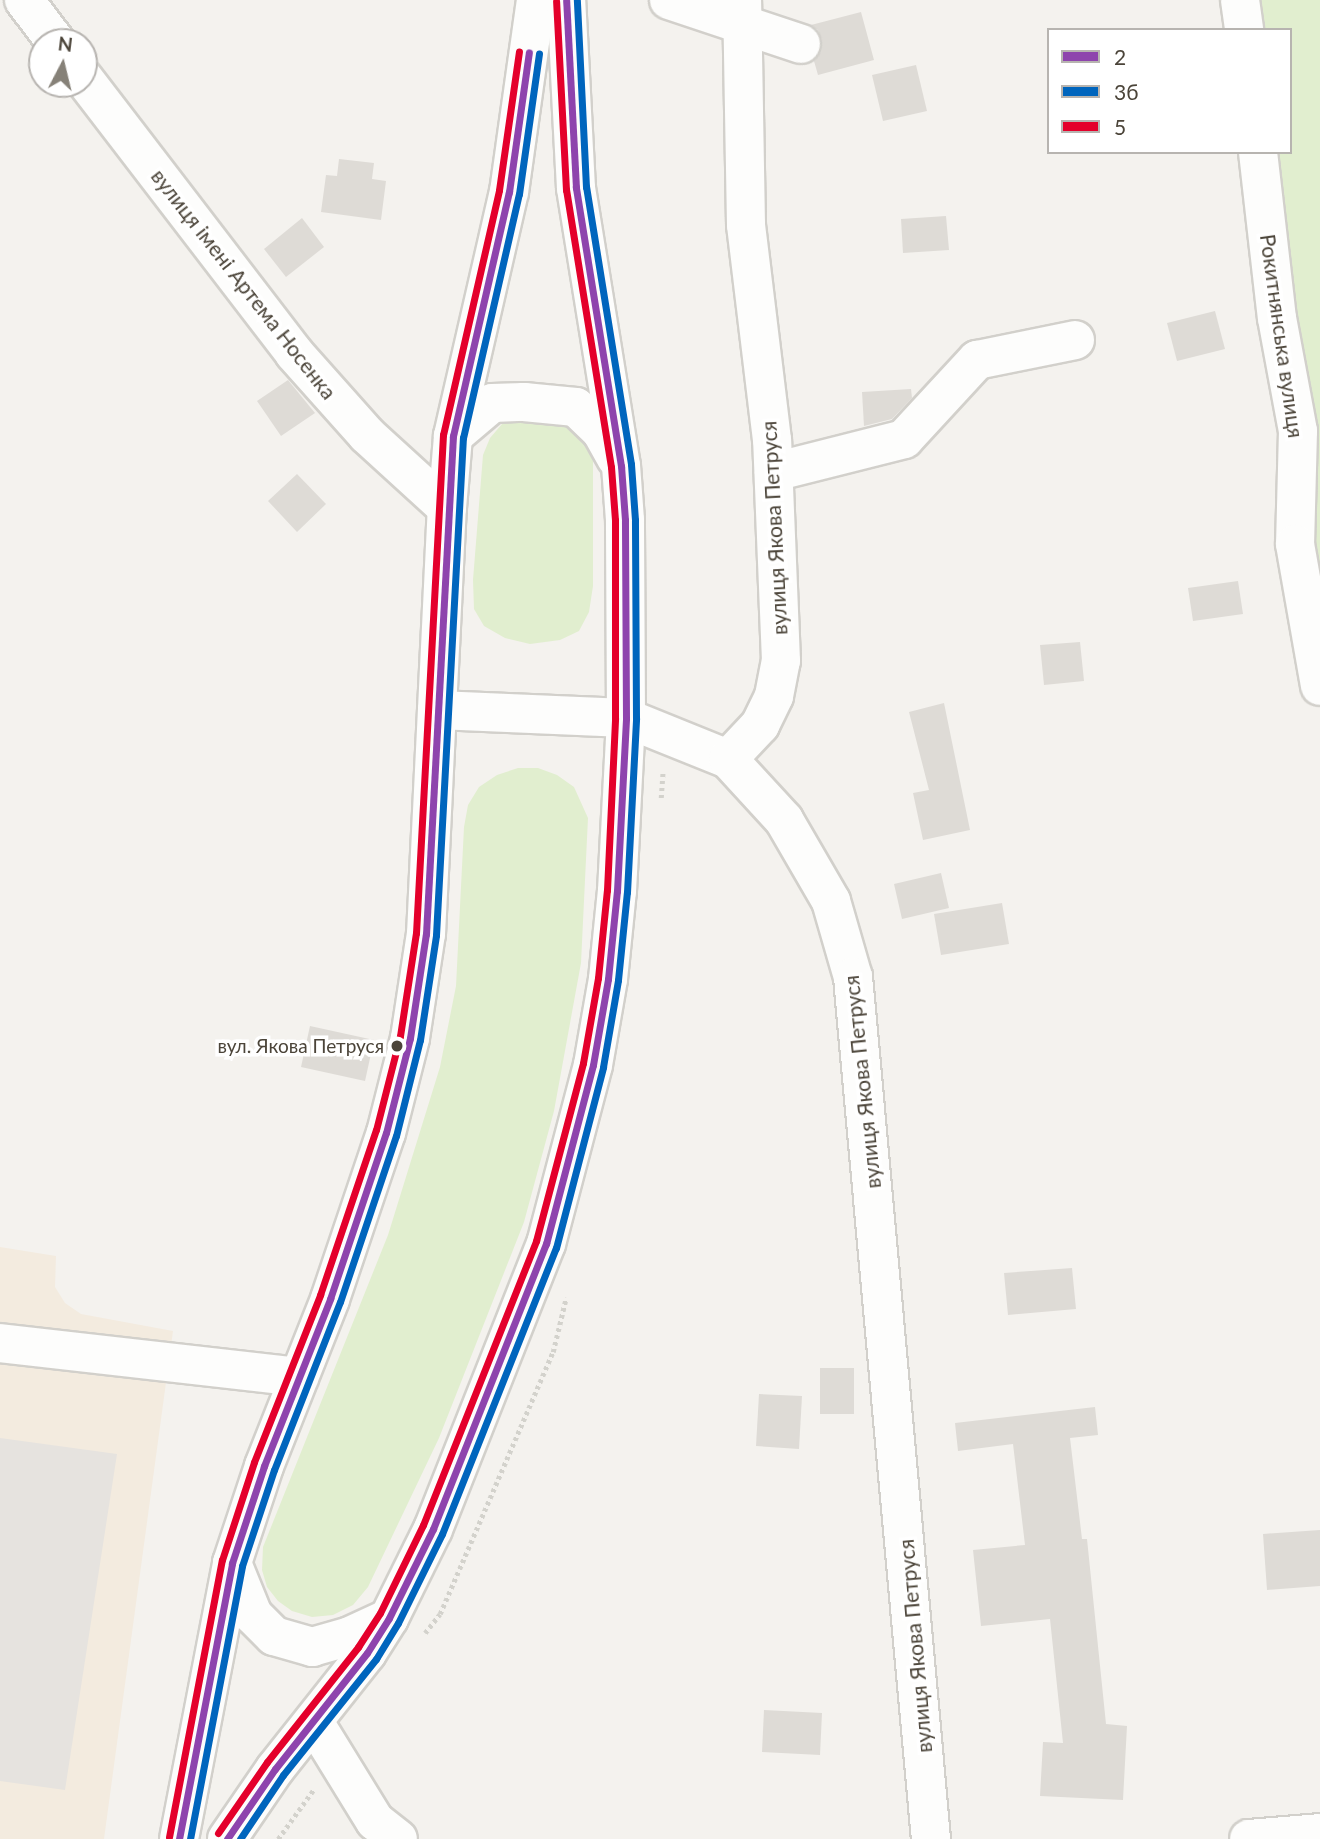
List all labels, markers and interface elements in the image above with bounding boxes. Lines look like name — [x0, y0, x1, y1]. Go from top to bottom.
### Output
north arrow — [28, 28, 98, 98]
legend — [1047, 28, 1292, 154]
text: N — [57, 31, 74, 56]
text: 2 — [1114, 44, 1126, 69]
text: 3б — [1114, 79, 1138, 104]
text: 5 — [1114, 114, 1126, 139]
street label: вулиця імені Артема Носенка — [146, 164, 342, 404]
street label: Рокитнянська вулиця — [1255, 232, 1309, 440]
street label: вулиця Якова Петруся — [756, 420, 792, 636]
street label: вулиця Якова Петруся — [838, 974, 886, 1190]
place label: вул. Якова Петруся — [217, 1035, 384, 1057]
marker: вул. Якова Петруся — [390, 1039, 404, 1053]
street label: вулиця Якова Петруся — [893, 1538, 937, 1754]

